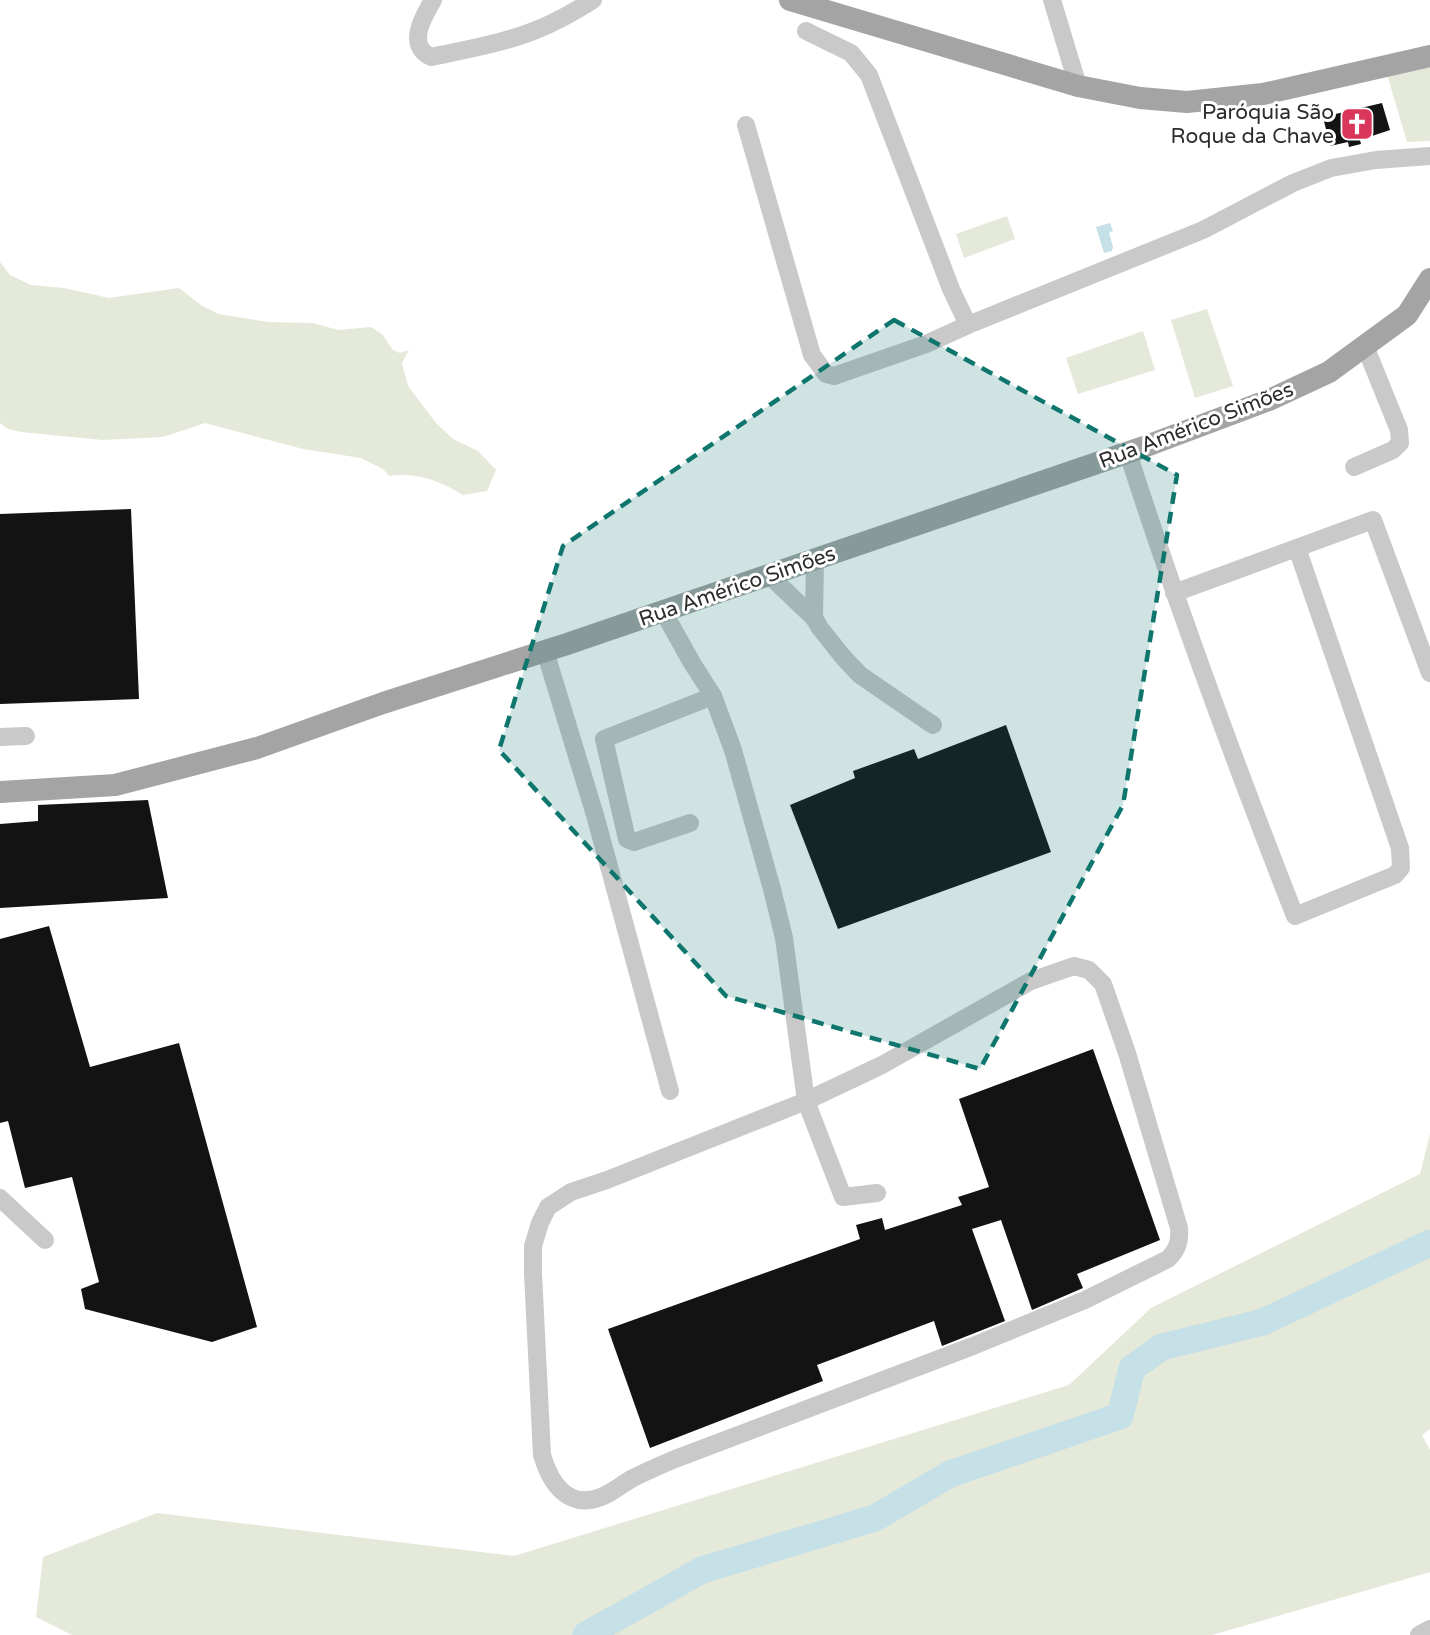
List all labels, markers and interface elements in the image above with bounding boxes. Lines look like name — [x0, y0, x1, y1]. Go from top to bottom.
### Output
place label: Paróquia São Roque da Chave — [1171, 100, 1334, 149]
church icon: Paróquia São Roque da Chave — [1339, 106, 1375, 142]
street label: Rua Américo Simões — [1095, 377, 1297, 474]
street label: Rua Américo Simões — [636, 541, 839, 632]

